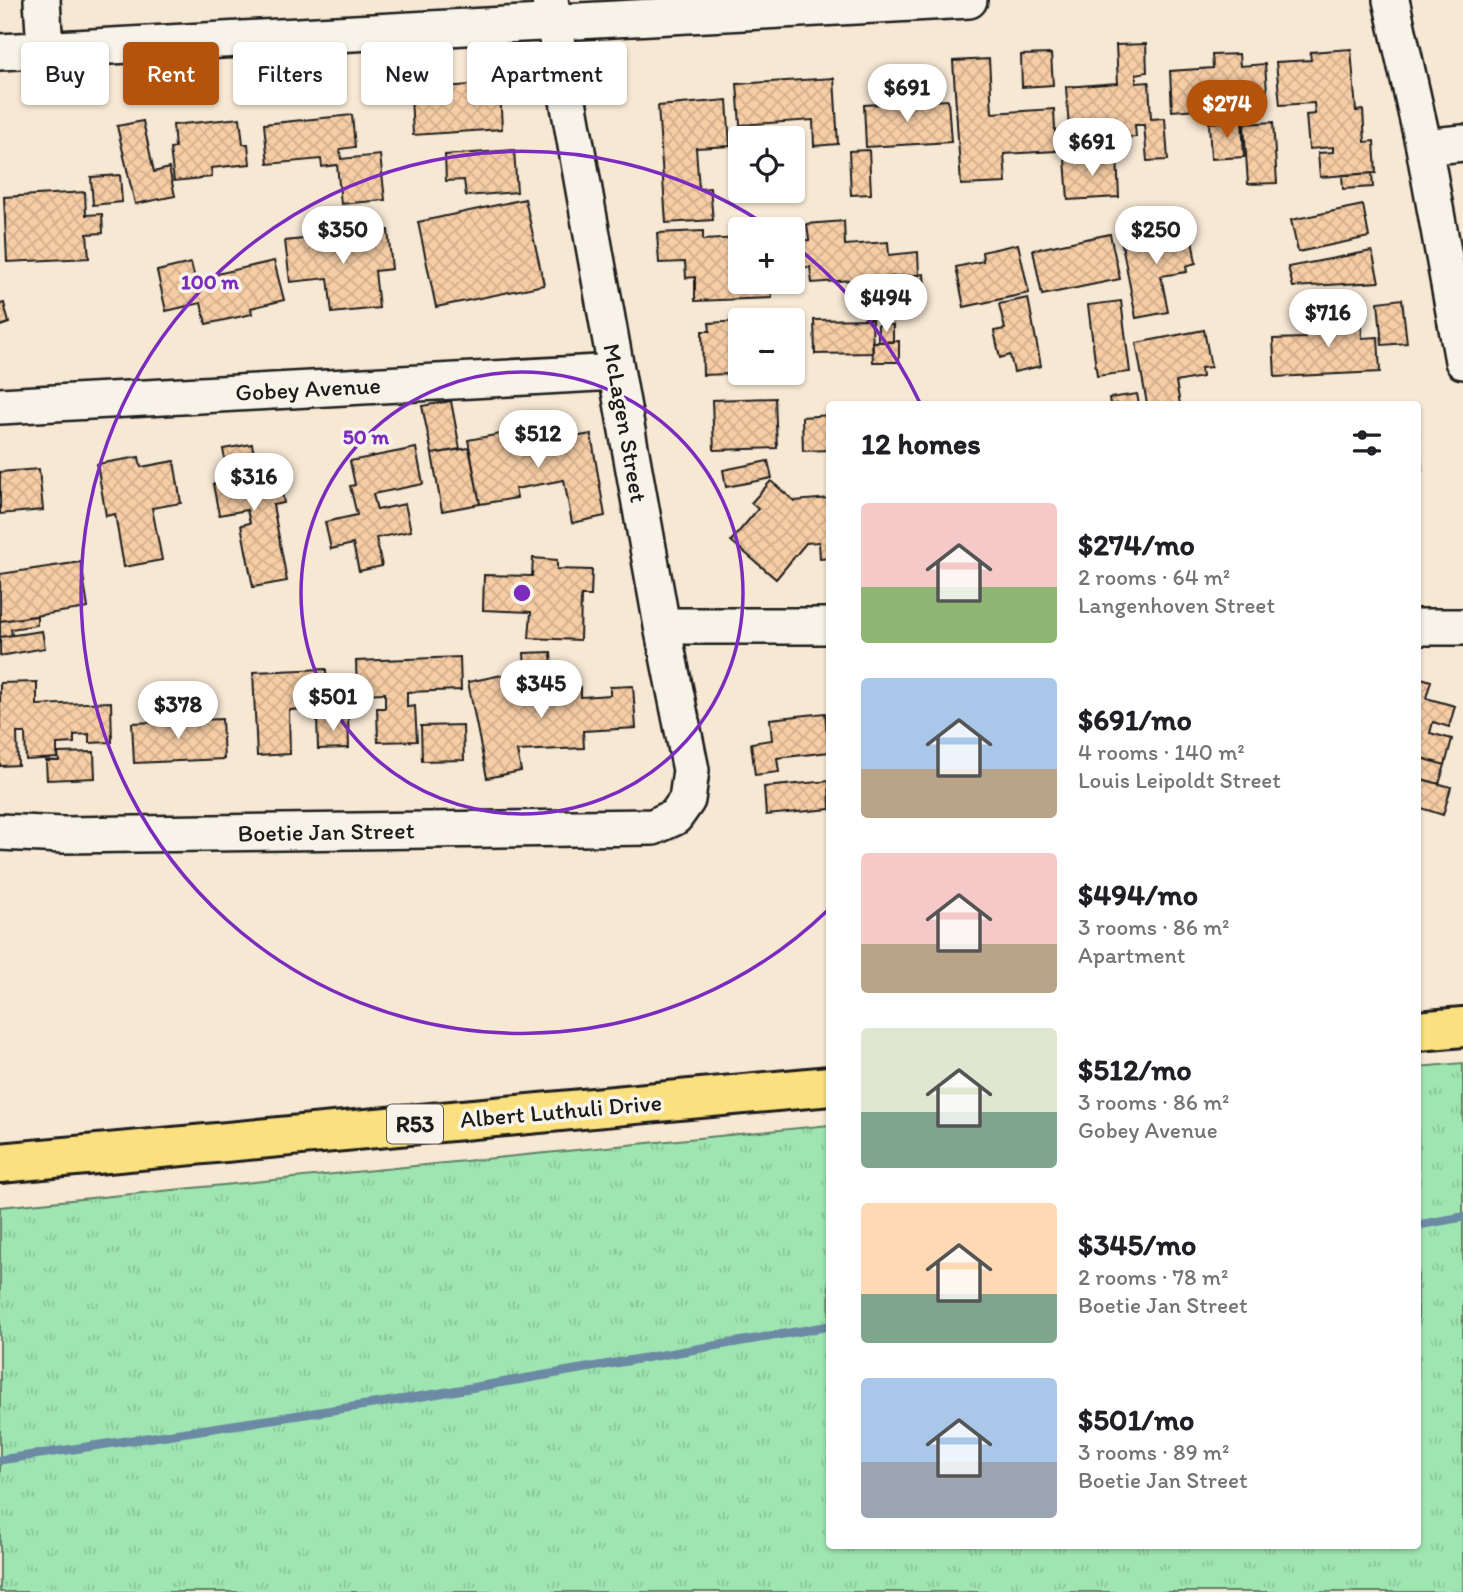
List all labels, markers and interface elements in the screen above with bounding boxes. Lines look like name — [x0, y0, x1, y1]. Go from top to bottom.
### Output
chip: Buy — [21, 42, 109, 105]
chip: Rent — [123, 42, 219, 105]
chip: Filters — [233, 42, 347, 105]
chip: New — [361, 42, 453, 105]
chip: Apartment — [467, 42, 627, 105]
pin: $691 — [866, 64, 948, 124]
text: $691 — [884, 73, 930, 101]
pin: $274 — [1186, 80, 1268, 140]
text: $274 — [1203, 89, 1252, 117]
pin: $691 — [1051, 118, 1133, 178]
map controls — [728, 126, 805, 385]
button: locate — [728, 126, 805, 203]
text: $691 — [1069, 127, 1115, 155]
pin: $350 — [302, 206, 384, 266]
pin: $250 — [1115, 206, 1197, 266]
text: $350 — [318, 215, 368, 243]
text: $250 — [1131, 215, 1181, 243]
button: + — [728, 217, 805, 294]
text: 100 m — [181, 269, 239, 294]
pin: $494 — [845, 274, 927, 334]
text: $494 — [860, 283, 912, 311]
pin: $716 — [1287, 290, 1369, 349]
text: $716 — [1305, 298, 1351, 326]
button: − — [728, 308, 805, 385]
street label: McLagen Street — [597, 341, 654, 505]
street label: Gobey Avenue — [234, 370, 381, 407]
pin: $512 — [497, 410, 579, 470]
text: $512 — [515, 419, 561, 447]
text: 50 m — [343, 424, 390, 449]
icon: filters — [1348, 424, 1386, 462]
text: 12 homes — [861, 425, 981, 462]
pin: $316 — [213, 454, 295, 513]
text: $316 — [230, 462, 278, 490]
text: $274/mo — [1078, 526, 1195, 563]
icon: home — [917, 531, 1001, 615]
text: 2 rooms · 64 m² — [1078, 563, 1230, 591]
centre of rings — [510, 581, 534, 605]
text: Langenhoven Street — [1078, 591, 1275, 619]
pin: $345 — [500, 660, 582, 720]
text: $345 — [516, 669, 566, 697]
pin: $501 — [292, 674, 374, 733]
pin: $378 — [137, 682, 219, 741]
text: $501 — [309, 682, 357, 710]
text: $378 — [154, 690, 202, 718]
text: $691/mo — [1078, 701, 1192, 738]
icon: home — [917, 706, 1001, 790]
text: 4 rooms · 140 m² — [1078, 738, 1245, 766]
text: Louis Leipoldt Street — [1078, 766, 1281, 794]
street label: Boetie Jan Street — [237, 815, 415, 848]
text: $494/mo — [1078, 876, 1198, 913]
icon: home — [917, 881, 1001, 965]
text: 3 rooms · 86 m² — [1078, 913, 1230, 941]
text: Apartment — [1078, 941, 1185, 969]
text: $512/mo — [1078, 1051, 1192, 1088]
icon: home — [917, 1056, 1001, 1140]
street label: Albert Luthuli Drive — [459, 1087, 663, 1134]
text: 3 rooms · 86 m² — [1078, 1088, 1230, 1116]
road number: R53 — [387, 1105, 443, 1144]
text: Gobey Avenue — [1078, 1116, 1218, 1144]
text: $345/mo — [1078, 1226, 1196, 1263]
icon: home — [917, 1231, 1001, 1315]
text: 2 rooms · 78 m² — [1078, 1263, 1228, 1291]
text: Boetie Jan Street — [1078, 1291, 1248, 1319]
text: $501/mo — [1078, 1401, 1194, 1438]
icon: home — [917, 1406, 1001, 1490]
text: 3 rooms · 89 m² — [1078, 1438, 1229, 1466]
text: Boetie Jan Street — [1078, 1466, 1248, 1494]

